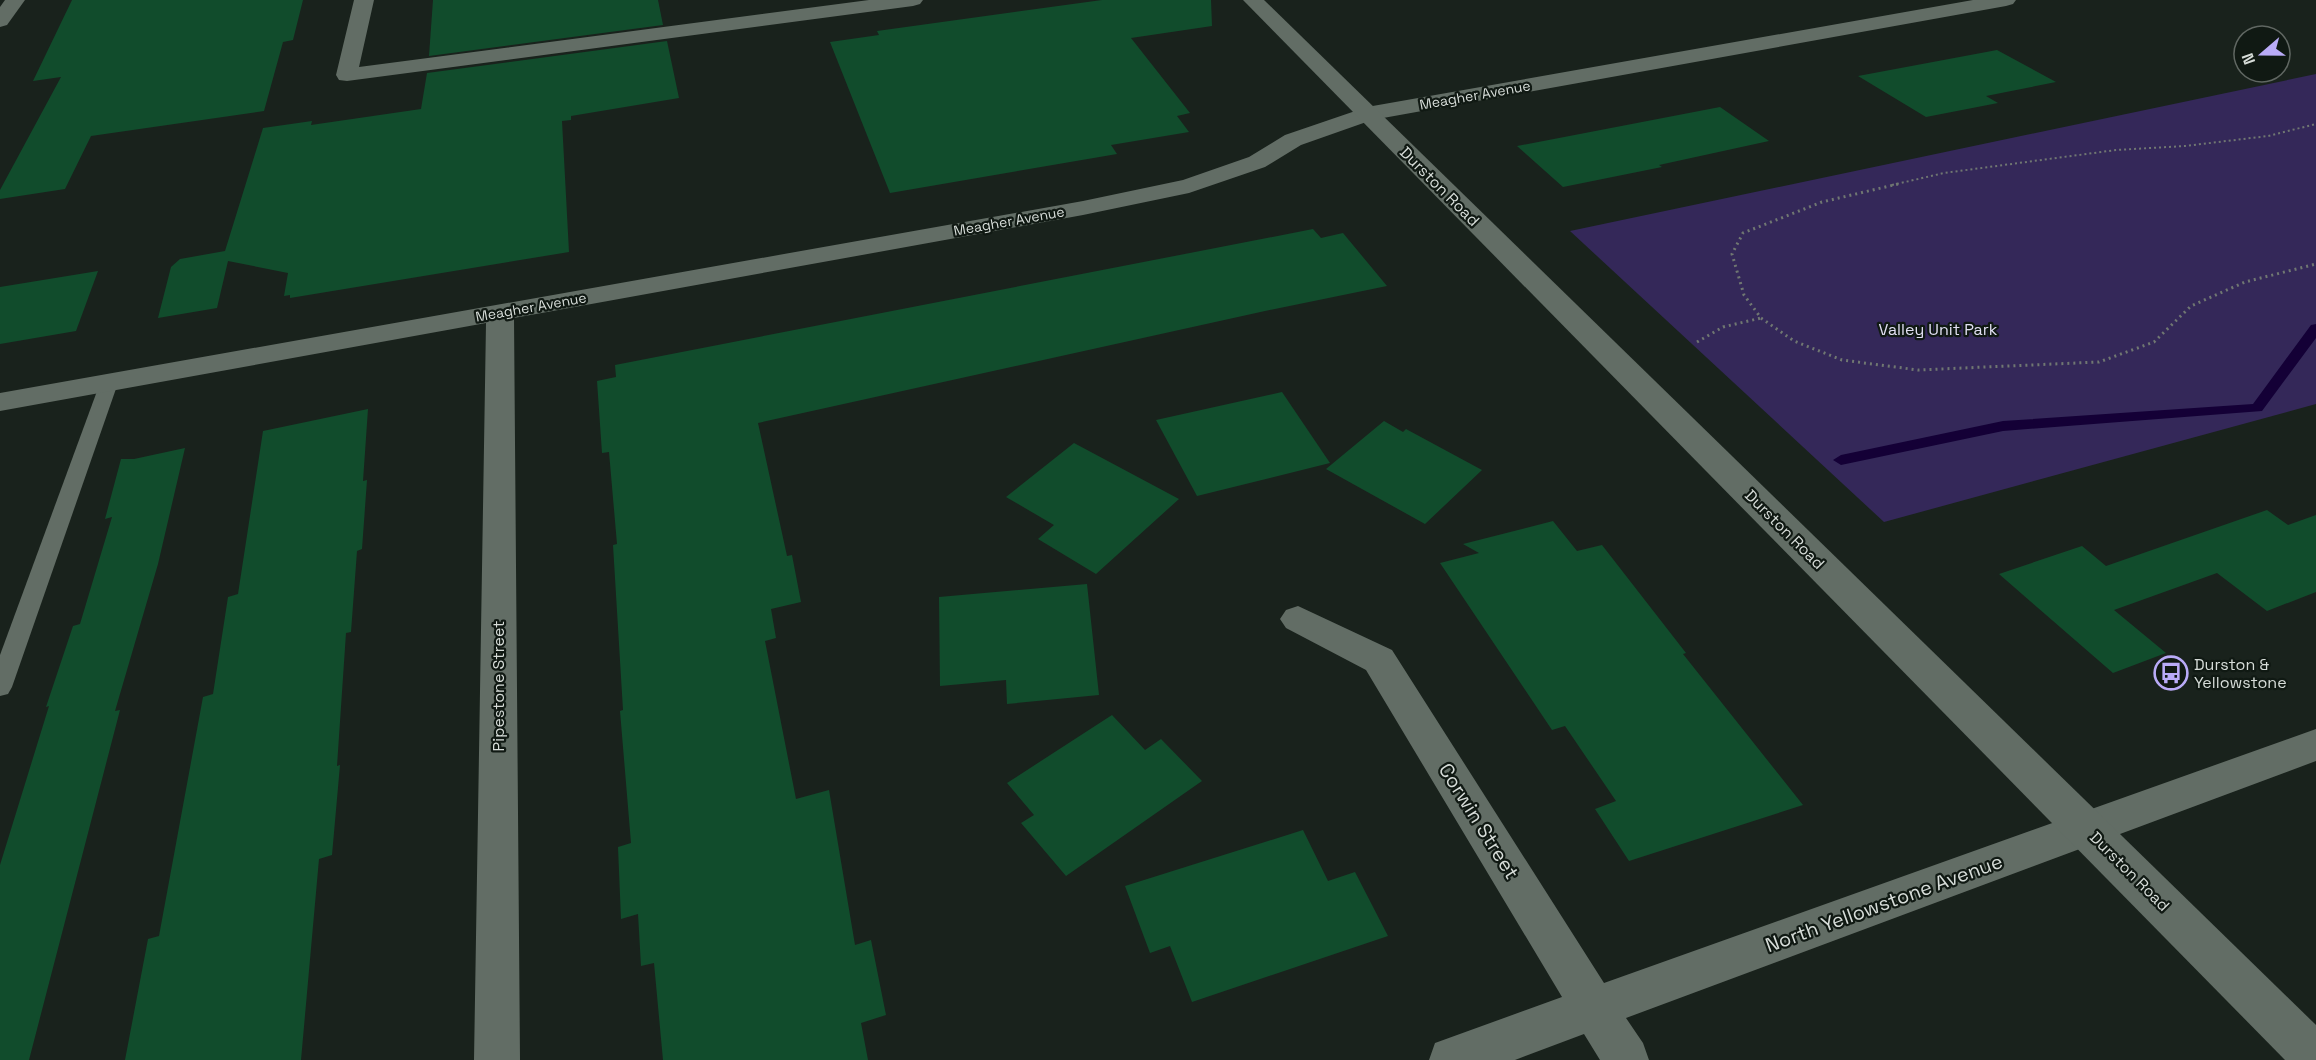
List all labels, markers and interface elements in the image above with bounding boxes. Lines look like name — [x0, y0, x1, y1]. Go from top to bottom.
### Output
north arrow — [2232, 24, 2292, 84]
text: N — [2237, 50, 2260, 68]
street label: Meagher Avenue — [1418, 76, 1532, 114]
street label: Durston Road — [1395, 142, 1484, 231]
street label: Meagher Avenue — [952, 202, 1066, 240]
street label: Meagher Avenue — [474, 288, 588, 326]
park label: Valley Unit Park — [1879, 319, 1998, 340]
street label: Durston Road — [1740, 485, 1829, 574]
street label: Pipestone Street — [488, 621, 509, 751]
place label: Durston & Yellowstone — [2194, 654, 2287, 693]
bus stop icon: Durston & Yellowstone — [2153, 655, 2189, 691]
street label: Corwin Street — [1433, 758, 1525, 884]
street label: Durston Road — [2085, 827, 2174, 916]
street label: North Yellowstone Avenue — [1762, 848, 2006, 958]

